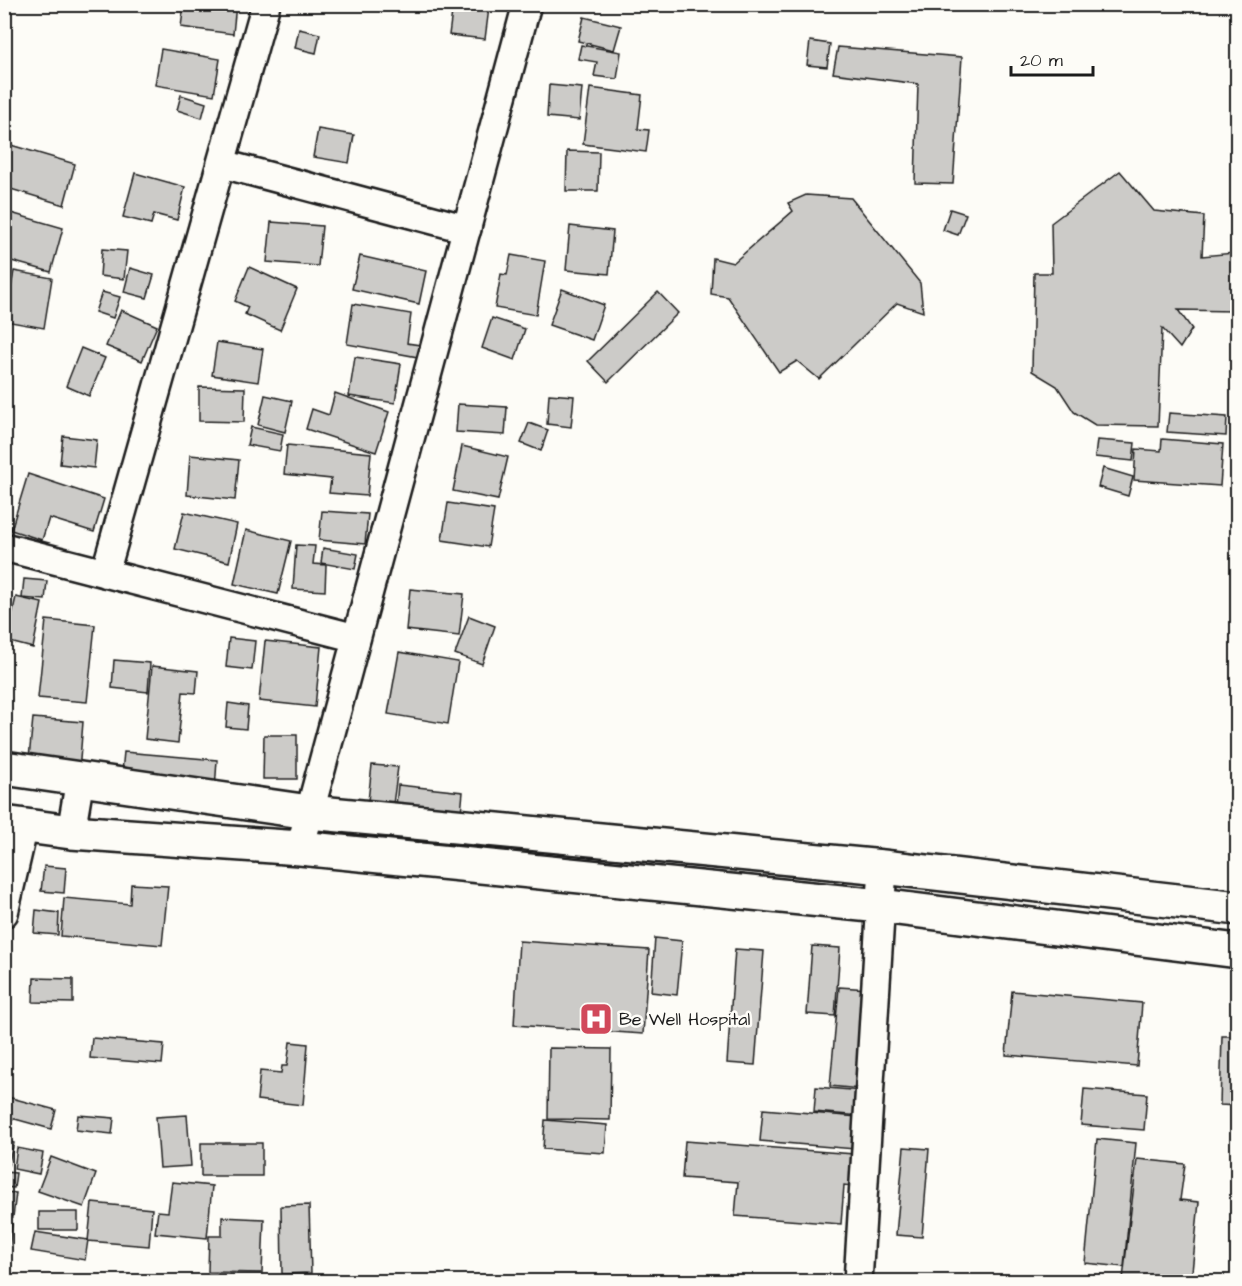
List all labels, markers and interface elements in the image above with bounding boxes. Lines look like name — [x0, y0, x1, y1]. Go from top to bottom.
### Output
scale bar — [1011, 39, 1094, 77]
text: 20 m — [1020, 48, 1063, 73]
hospital icon: Be Well Hospital — [578, 1001, 614, 1037]
place label: Be Well Hospital — [619, 1007, 751, 1032]

